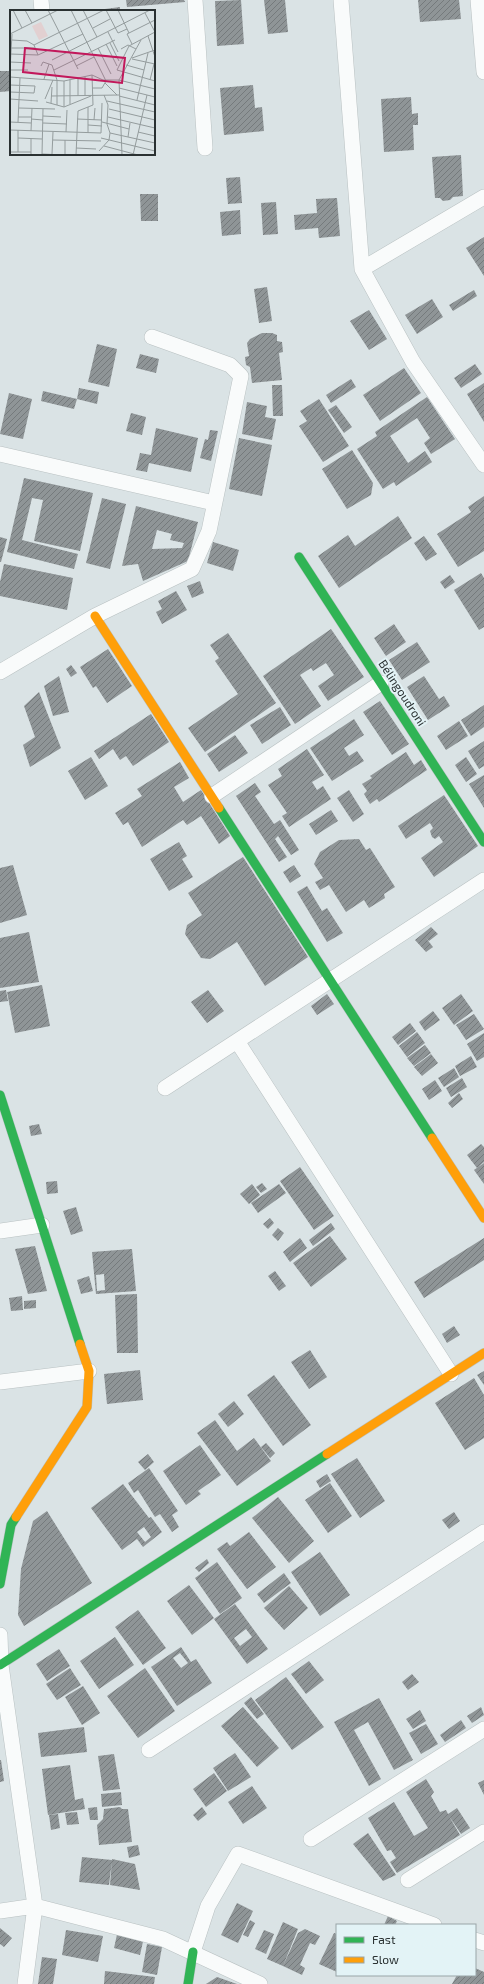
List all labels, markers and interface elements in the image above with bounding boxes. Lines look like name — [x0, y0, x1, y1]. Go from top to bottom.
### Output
inset map — [10, 10, 155, 155]
street label: Bélingoudroni — [376, 657, 429, 728]
legend — [336, 1924, 476, 1976]
text: Fast — [372, 1932, 396, 1946]
text: Slow — [372, 1952, 399, 1966]

